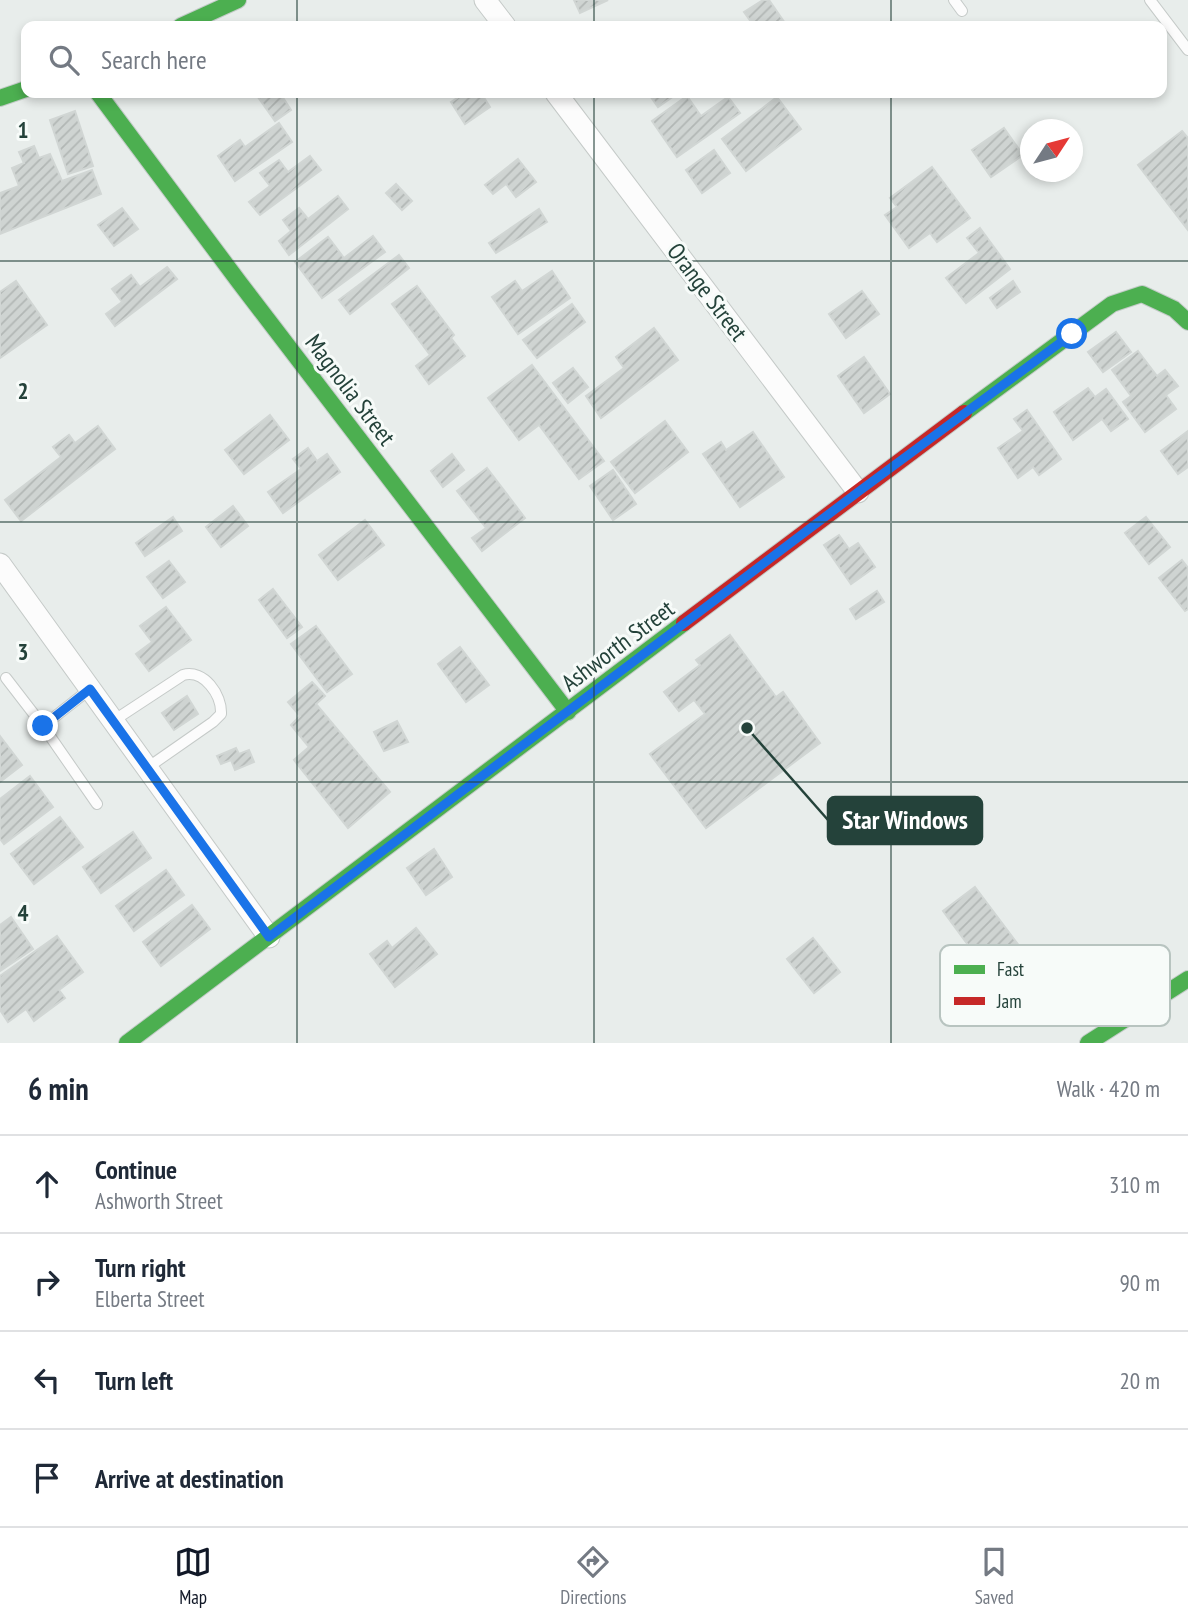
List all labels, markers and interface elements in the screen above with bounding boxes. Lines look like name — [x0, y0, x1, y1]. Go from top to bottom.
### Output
search box — [21, 21, 1167, 98]
icon: search — [45, 41, 83, 79]
text: Search here — [101, 43, 207, 76]
text: 1 — [18, 115, 29, 144]
north arrow — [1020, 119, 1083, 182]
street label: Orange Street — [660, 236, 755, 347]
route start — [1056, 318, 1087, 349]
street label: Magnolia Street — [299, 328, 403, 452]
text: 2 — [18, 376, 29, 405]
street label: Ashworth Street — [555, 593, 681, 698]
text: 3 — [18, 637, 29, 666]
route end — [27, 710, 58, 741]
callout: Star Windows — [828, 797, 982, 844]
text: Star Windows — [842, 803, 968, 836]
text: 4 — [18, 898, 29, 927]
legend — [940, 945, 1170, 1026]
text: Fast — [997, 957, 1025, 981]
text: Jam — [996, 989, 1022, 1013]
text: 6 min — [28, 1069, 89, 1108]
text: Walk · 420 m — [1057, 1074, 1160, 1103]
text: Continue — [95, 1153, 177, 1186]
icon: ahead — [28, 1165, 66, 1203]
text: 310 m — [1109, 1170, 1160, 1199]
text: Ashworth Street — [95, 1186, 223, 1215]
text: Turn right — [95, 1251, 186, 1284]
icon: right — [28, 1263, 66, 1301]
text: 90 m — [1119, 1268, 1160, 1297]
text: Elberta Street — [95, 1284, 205, 1313]
icon: left — [28, 1361, 66, 1399]
text: Turn left — [95, 1364, 173, 1397]
text: 20 m — [1119, 1366, 1160, 1395]
icon: arrive — [28, 1459, 66, 1497]
text: Arrive at destination — [95, 1462, 284, 1495]
tab: Map — [174, 1543, 212, 1609]
tab: Directions — [560, 1543, 626, 1609]
tab: Saved — [975, 1543, 1014, 1609]

